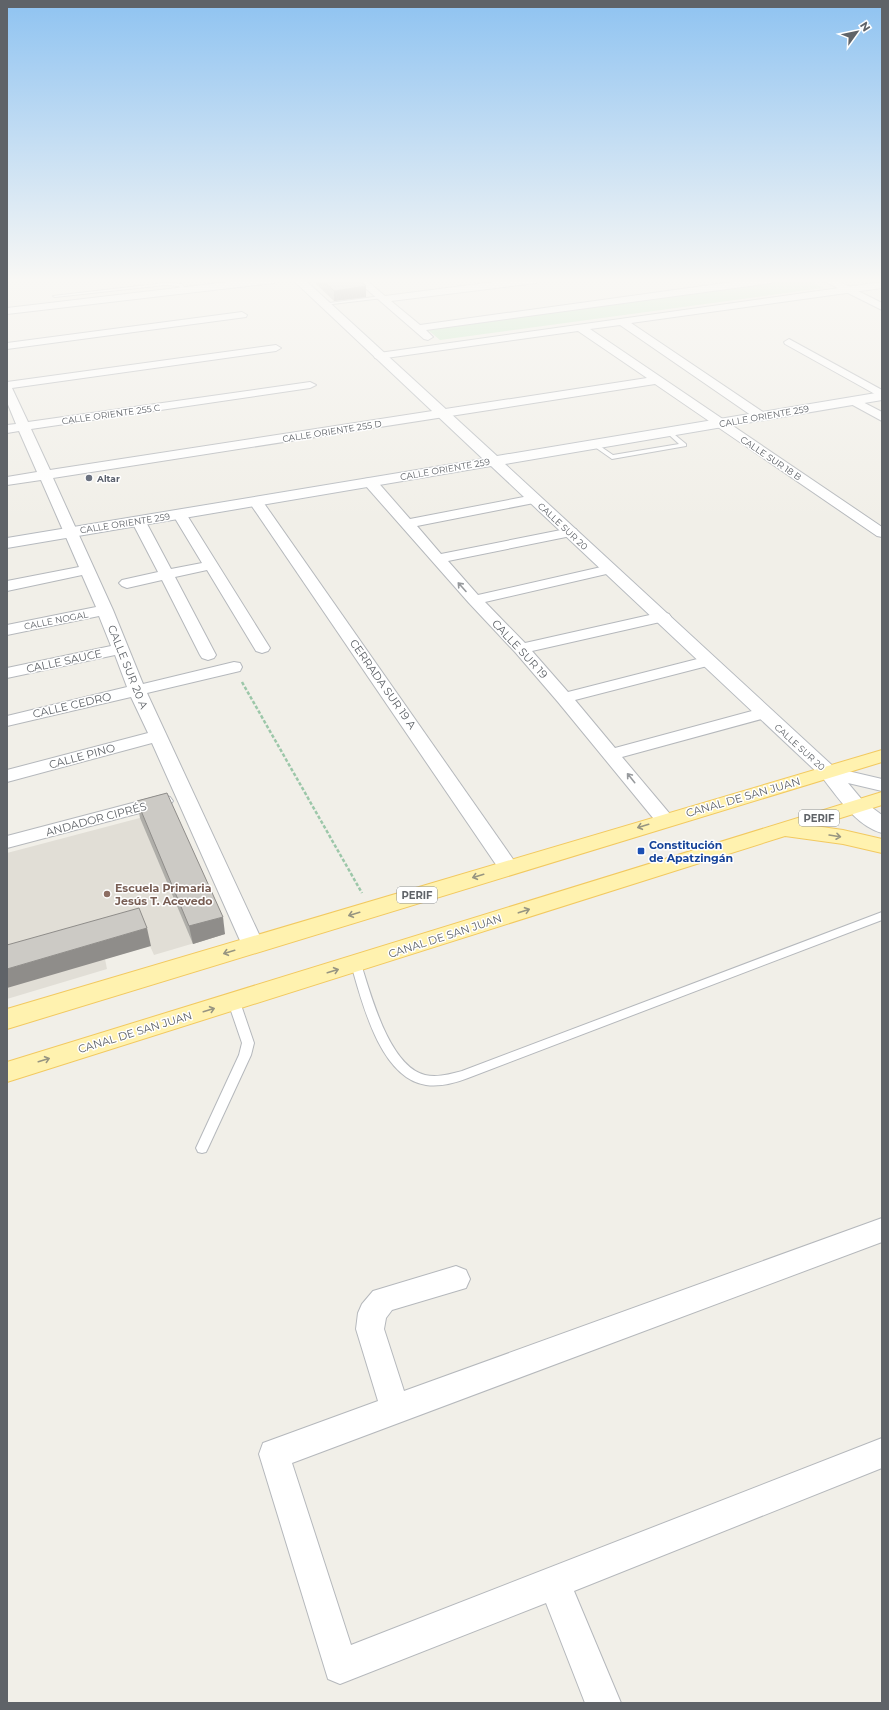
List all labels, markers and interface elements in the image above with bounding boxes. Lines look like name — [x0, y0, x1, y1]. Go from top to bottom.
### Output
north arrow — [837, 12, 877, 52]
text: N — [857, 19, 874, 34]
street label: CALLE ORIENTE 255 C — [61, 402, 162, 426]
street label: CALLE ORIENTE 259 — [718, 403, 810, 429]
street label: CALLE ORIENTE 255 D — [282, 418, 382, 444]
street label: CALLE SUR 18 B — [738, 433, 804, 483]
street label: CALLE ORIENTE 259 — [399, 456, 491, 482]
marker: Altar — [84, 473, 94, 483]
place label: Altar — [96, 473, 120, 484]
street label: CALLE SUR 20 — [536, 500, 590, 552]
street label: CALLE ORIENTE 259 — [79, 510, 171, 536]
one-way arrow — [458, 582, 467, 592]
street label: CALLE NOGAL — [23, 608, 90, 632]
street label: CALLE SUR 19 — [489, 617, 551, 682]
street label: CALLE SUR 20 A — [105, 623, 151, 711]
street label: CERRADA SUR 19 A — [347, 636, 419, 732]
street label: CALLE SAUCE — [25, 646, 103, 676]
street label: CALLE CEDRO — [31, 689, 113, 721]
street label: CALLE SUR 20 — [772, 721, 828, 773]
street label: CALLE PINO — [47, 740, 117, 772]
one-way arrow — [627, 773, 636, 784]
street label: CANAL DE SAN JUAN — [684, 774, 802, 820]
street label: ANDADOR CIPRÉS — [44, 799, 148, 839]
road number: PERIF — [799, 810, 839, 826]
one-way arrow — [636, 823, 649, 830]
one-way arrow — [828, 832, 841, 840]
place label: Constitución de Apatzingán — [649, 838, 733, 865]
marker: Constitución de Apatzingán — [636, 846, 646, 856]
one-way arrow — [472, 873, 484, 881]
place label: Escuela Primaria Jesús T. Acevedo — [114, 881, 212, 908]
road number: PERIF — [397, 887, 437, 903]
marker: Escuela Primaria Jesús T. Acevedo — [102, 889, 112, 899]
one-way arrow — [517, 907, 530, 914]
one-way arrow — [347, 911, 360, 918]
street label: CANAL DE SAN JUAN — [387, 911, 503, 961]
one-way arrow — [223, 949, 236, 956]
one-way arrow — [326, 967, 339, 974]
one-way arrow — [202, 1005, 214, 1013]
street label: CANAL DE SAN JUAN — [76, 1008, 194, 1056]
one-way arrow — [38, 1056, 51, 1063]

